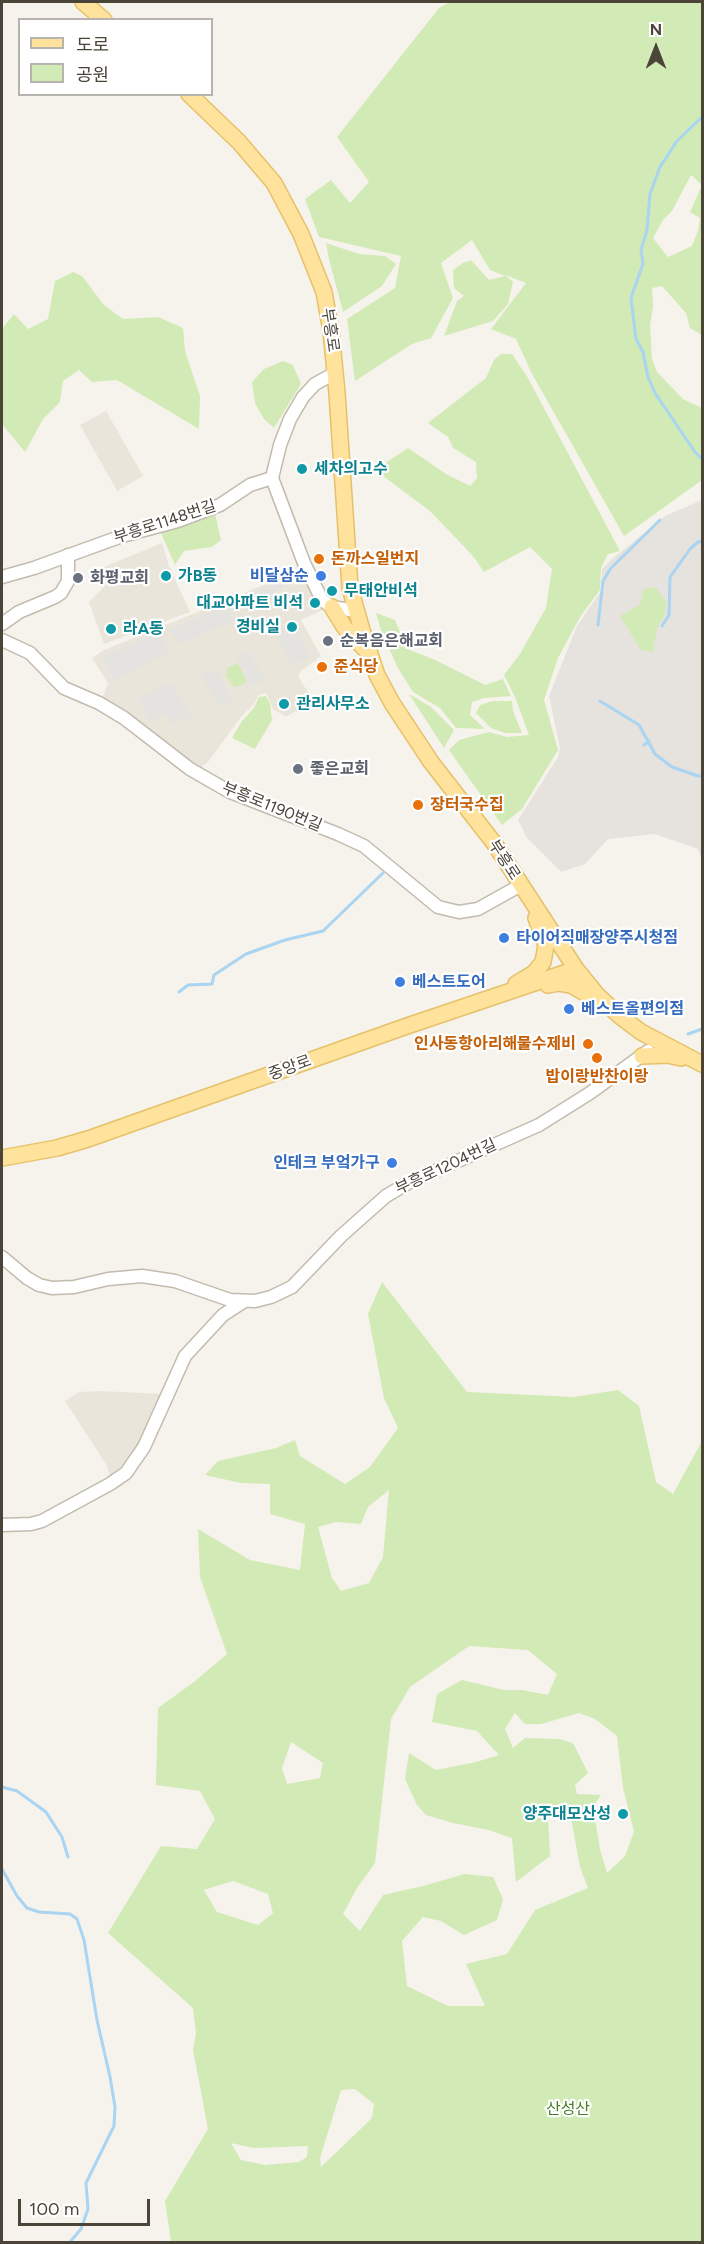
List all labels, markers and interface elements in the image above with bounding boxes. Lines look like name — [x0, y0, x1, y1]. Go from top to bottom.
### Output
legend — [18, 18, 213, 96]
north arrow — [626, 18, 686, 78]
text: N — [650, 20, 662, 39]
text: 도로 — [76, 34, 109, 56]
text: 공원 — [76, 64, 109, 86]
street label: 부흥로 — [317, 307, 343, 353]
place label: 세차의고수 — [314, 459, 388, 479]
marker: 세차의고수 — [295, 462, 309, 476]
street label: 부흥로1148번길 — [111, 496, 219, 548]
place label: 돈까스일번지 — [331, 549, 419, 569]
marker: 돈까스일번지 — [312, 552, 326, 566]
place label: 가B동 — [178, 566, 217, 586]
place label: 비달삼순 — [250, 566, 309, 586]
place label: 화평교회 — [90, 568, 149, 588]
marker: 가B동 — [159, 569, 173, 583]
marker: 비달삼순 — [314, 569, 328, 583]
marker: 화평교회 — [71, 571, 85, 585]
place label: 무태안비석 — [344, 581, 418, 601]
marker: 무태안비석 — [325, 584, 339, 598]
place label: 대교아파트 비석 — [196, 593, 303, 613]
marker: 대교아파트 비석 — [308, 596, 322, 610]
place label: 경비실 — [236, 617, 280, 637]
place label: 라A동 — [123, 619, 164, 639]
marker: 경비실 — [285, 620, 299, 634]
marker: 라A동 — [104, 622, 118, 636]
place label: 순복음은해교회 — [340, 631, 443, 651]
marker: 순복음은해교회 — [321, 634, 335, 648]
place label: 준식당 — [334, 657, 378, 677]
marker: 준식당 — [315, 660, 329, 674]
place label: 관리사무소 — [296, 694, 370, 714]
marker: 관리사무소 — [277, 697, 291, 711]
place label: 좋은교회 — [310, 759, 369, 779]
marker: 좋은교회 — [291, 762, 305, 776]
street label: 부흥로1190번길 — [219, 778, 325, 836]
place label: 장터국수집 — [430, 795, 504, 815]
marker: 장터국수집 — [411, 798, 425, 812]
street label: 부흥로 — [484, 836, 524, 884]
place label: 타이어직매장양주시청점 — [516, 928, 678, 948]
marker: 타이어직매장양주시청점 — [497, 931, 511, 945]
place label: 베스트도어 — [412, 972, 486, 992]
marker: 베스트도어 — [393, 975, 407, 989]
place label: 베스트올편의점 — [581, 999, 684, 1019]
marker: 베스트올편의점 — [562, 1002, 576, 1016]
place label: 인사동항아리해물수제비 — [414, 1034, 576, 1054]
marker: 인사동항아리해물수제비 — [581, 1037, 595, 1051]
street label: 중앙로 — [266, 1051, 314, 1085]
marker: 밥이랑반찬이랑 — [590, 1051, 604, 1065]
place label: 밥이랑반찬이랑 — [545, 1067, 649, 1087]
street label: 부흥로1204번길 — [392, 1135, 500, 1199]
place label: 인테크 부엌가구 — [273, 1153, 380, 1173]
marker: 인테크 부엌가구 — [385, 1156, 399, 1170]
place label: 양주대모산성 — [523, 1804, 611, 1824]
marker: 양주대모산성 — [616, 1807, 630, 1821]
park label: 산성산 — [546, 2099, 590, 2119]
scale bar — [21, 2187, 153, 2225]
text: 100 m — [29, 2198, 79, 2220]

